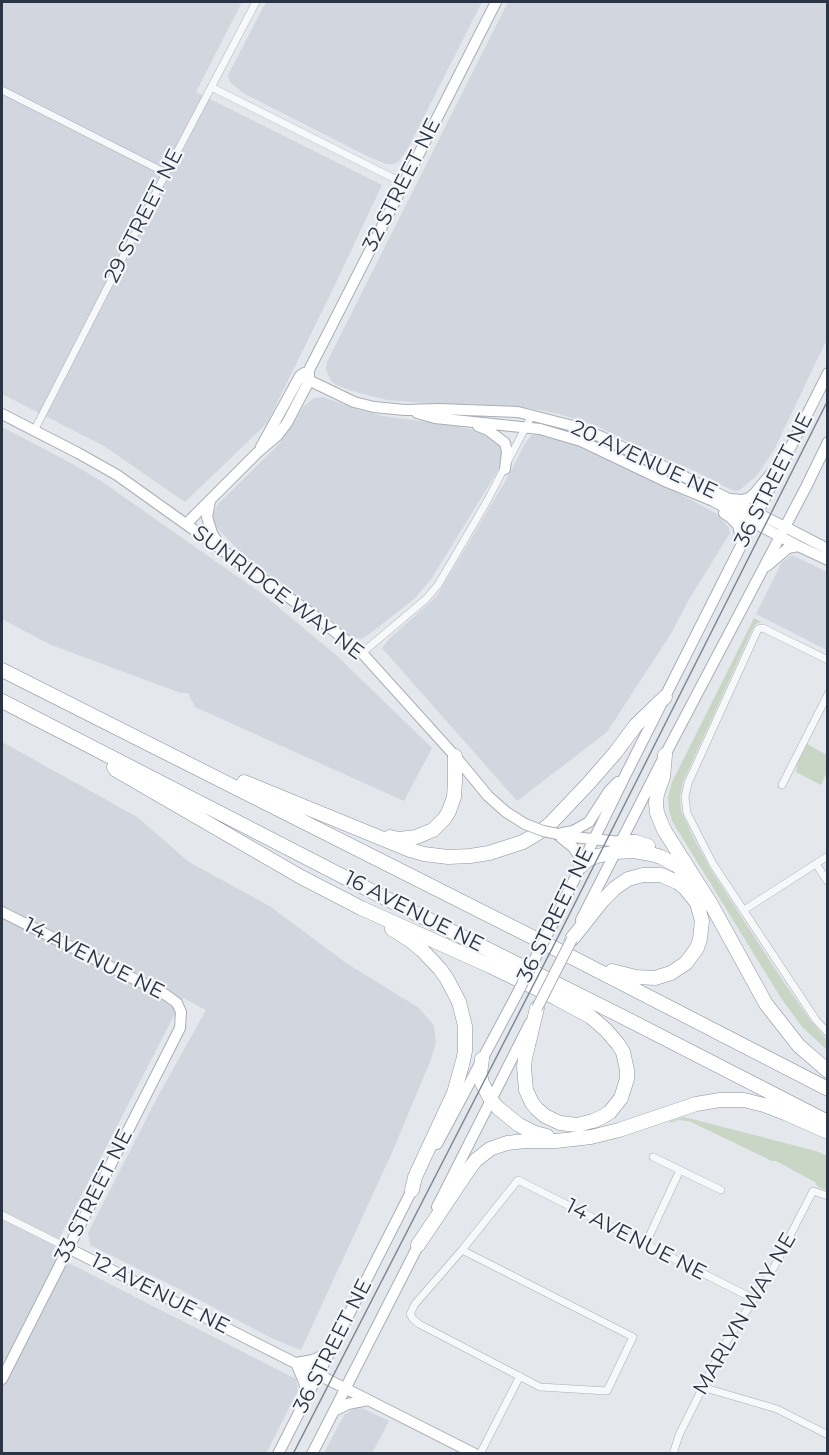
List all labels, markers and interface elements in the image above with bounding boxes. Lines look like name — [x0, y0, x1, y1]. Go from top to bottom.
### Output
street label: 32 STREET NE — [358, 114, 446, 256]
street label: 29 STREET NE — [99, 145, 189, 287]
street label: 36 STREET NE — [729, 409, 819, 551]
street label: 20 AVENUE NE — [567, 415, 721, 505]
street label: SUNRIDGE WAY NE — [187, 520, 369, 666]
street label: 36 STREET NE — [512, 843, 600, 987]
street label: 16 AVENUE NE — [340, 866, 488, 958]
street label: 14 AVENUE NE — [20, 913, 168, 1005]
street label: 33 STREET NE — [50, 1125, 138, 1267]
street label: 14 AVENUE NE — [562, 1194, 710, 1286]
street label: MARLYN WAY NE — [688, 1228, 802, 1400]
street label: 12 AVENUE NE — [87, 1248, 233, 1340]
street label: 36 STREET NE — [288, 1275, 378, 1417]

